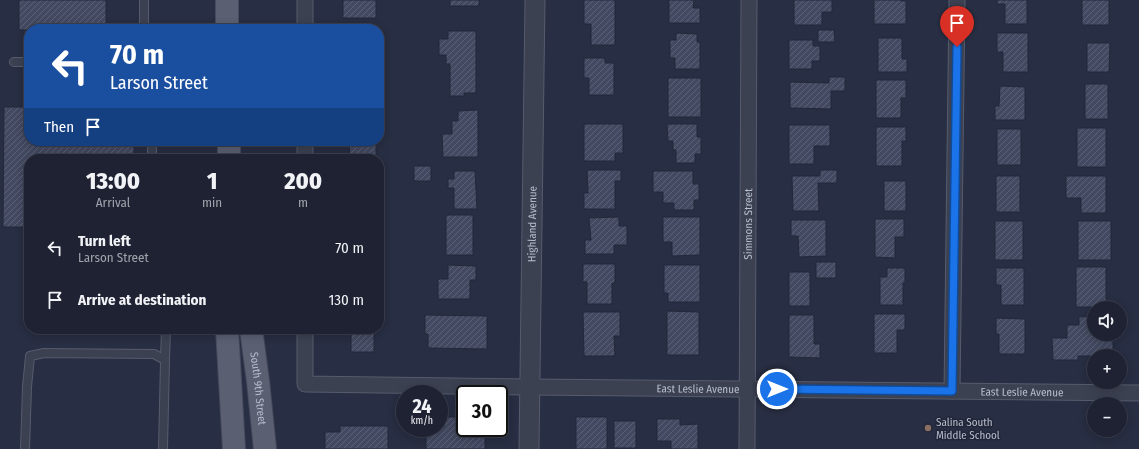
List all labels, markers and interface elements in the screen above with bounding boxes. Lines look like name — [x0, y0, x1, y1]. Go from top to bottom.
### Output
pin — [940, 6, 974, 47]
icon: arrive — [946, 12, 968, 34]
text: 70 m — [110, 38, 164, 71]
icon: left — [44, 40, 96, 92]
text: Larson Street — [110, 72, 208, 94]
icon: arrive — [82, 116, 104, 138]
text: Then — [44, 118, 74, 136]
text: 13:00 — [86, 167, 140, 195]
text: 1 — [207, 167, 217, 195]
text: 200 — [284, 167, 322, 195]
street label: Highland Avenue — [525, 186, 540, 262]
street label: Simmons Street — [742, 188, 755, 260]
text: Arrival — [96, 195, 130, 210]
text: min — [202, 195, 222, 210]
text: m — [298, 195, 308, 210]
text: Turn left — [78, 232, 131, 250]
icon: left — [44, 237, 66, 259]
text: 70 m — [335, 239, 364, 257]
text: Larson Street — [78, 250, 149, 265]
icon: arrive — [44, 289, 66, 311]
text: Arrive at destination — [78, 291, 206, 309]
text: 130 m — [329, 291, 364, 309]
map controls — [1087, 301, 1127, 437]
button: sound — [1087, 301, 1127, 341]
button: + — [1087, 349, 1127, 389]
street label: South 9th Street — [247, 351, 269, 426]
position arrow — [756, 368, 798, 410]
street label: East Leslie Avenue — [656, 382, 739, 396]
speed limit sign: 30 — [456, 385, 508, 437]
street label: East Leslie Avenue — [980, 385, 1063, 399]
text: 24 — [412, 394, 432, 418]
button: − — [1087, 397, 1127, 437]
text: km/h — [411, 415, 433, 427]
place label: Salina South Middle School — [936, 416, 1000, 442]
marker: Salina South Middle School — [923, 423, 933, 433]

